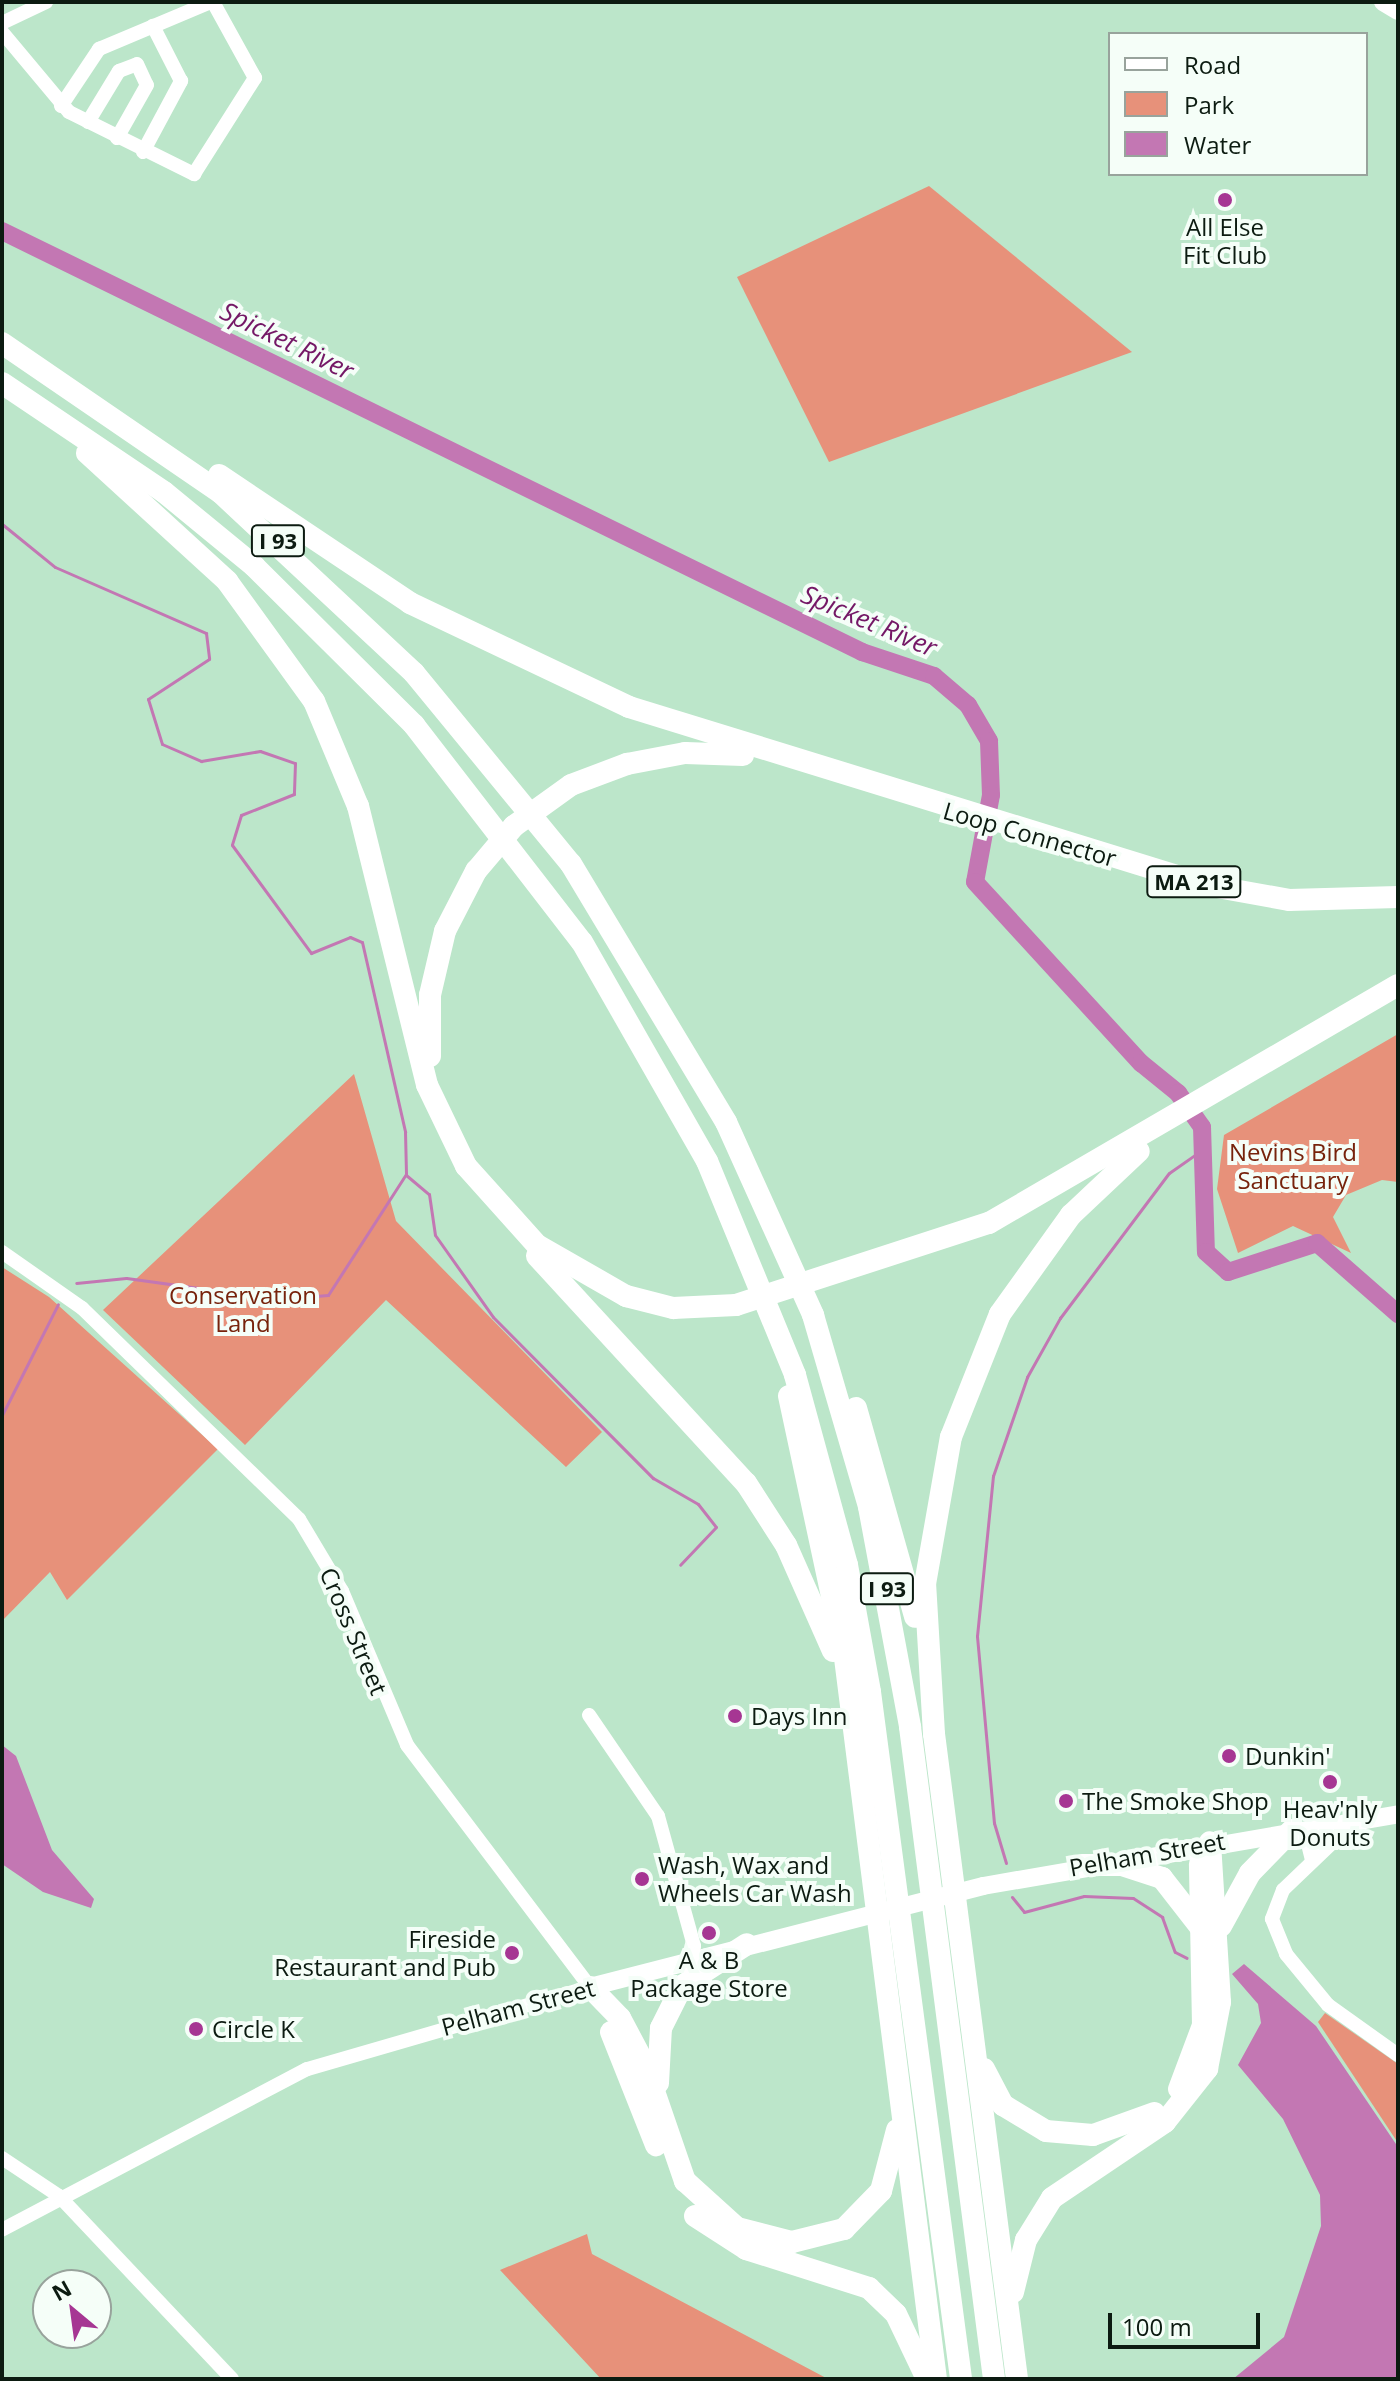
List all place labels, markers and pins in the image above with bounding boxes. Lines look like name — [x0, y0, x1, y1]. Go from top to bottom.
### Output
marker: All Else Fit Club — [1216, 191, 1234, 209]
place label: All Else Fit Club — [1183, 213, 1267, 269]
place label: Days Inn — [751, 1702, 848, 1730]
marker: Days Inn — [726, 1707, 744, 1725]
place label: Dunkin' — [1245, 1742, 1330, 1770]
marker: Dunkin' — [1220, 1747, 1238, 1765]
marker: Heav'nly Donuts — [1321, 1773, 1339, 1791]
place label: The Smoke Shop — [1082, 1787, 1269, 1815]
marker: The Smoke Shop — [1057, 1792, 1075, 1810]
place label: Heav'nly Donuts — [1283, 1795, 1377, 1851]
place label: Wash, Wax and Wheels Car Wash — [658, 1851, 852, 1907]
marker: Wash, Wax and Wheels Car Wash — [633, 1870, 651, 1888]
marker: A & B Package Store — [700, 1924, 718, 1942]
place label: Fireside Restaurant and Pub — [274, 1925, 496, 1981]
marker: Fireside Restaurant and Pub — [503, 1944, 521, 1962]
place label: A & B Package Store — [630, 1946, 788, 2002]
place label: Circle K — [212, 2015, 295, 2043]
marker: Circle K — [187, 2020, 205, 2038]

